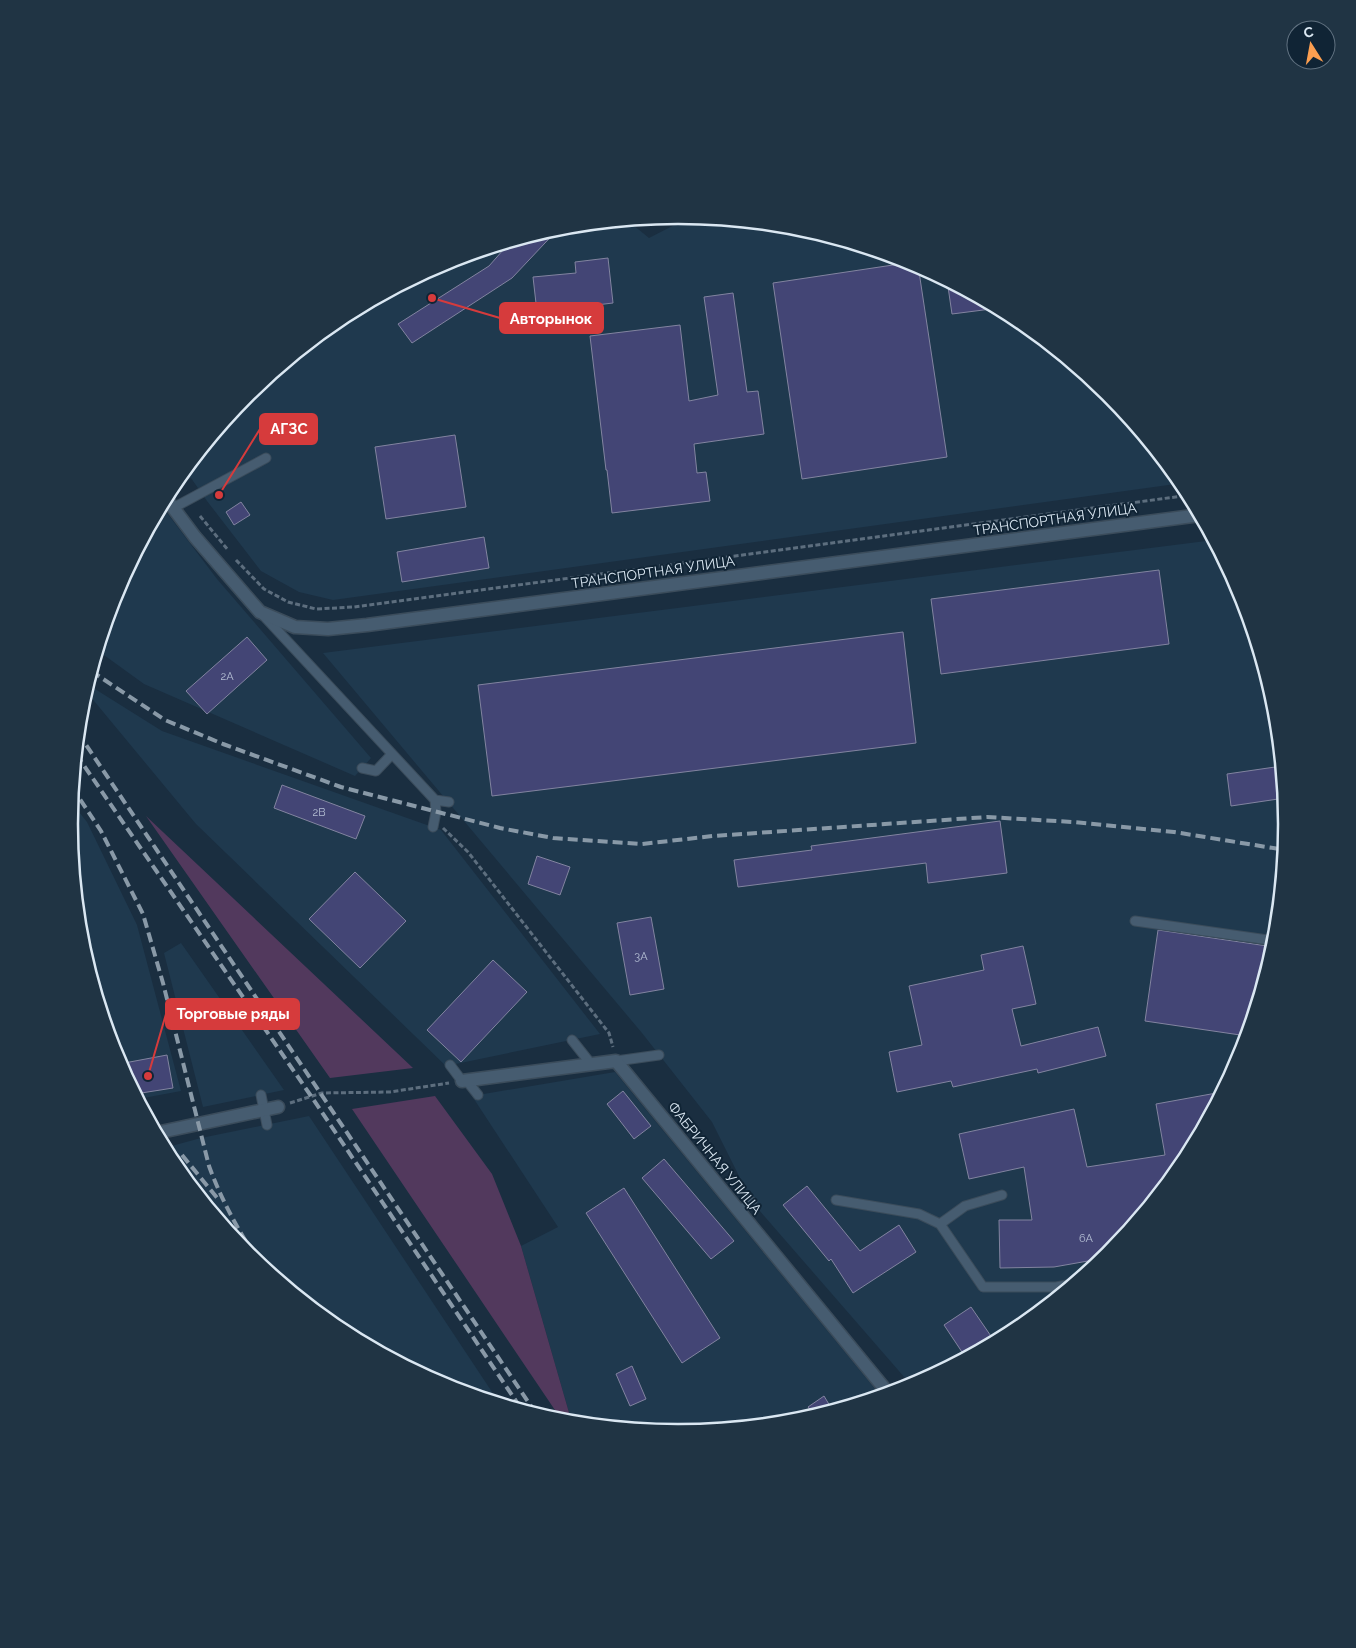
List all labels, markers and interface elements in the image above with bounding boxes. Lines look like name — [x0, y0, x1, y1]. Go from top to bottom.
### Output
north arrow — [1286, 20, 1336, 70]
text: С — [1302, 23, 1315, 41]
callout: Авторынок — [500, 303, 603, 333]
text: Авторынок — [510, 310, 593, 328]
callout: АГЗС — [260, 414, 317, 444]
text: АГЗС — [270, 420, 308, 438]
street label: ТРАНСПОРТНАЯ УЛИЦА — [972, 500, 1138, 538]
street label: ТРАНСПОРТНАЯ УЛИЦА — [570, 553, 736, 591]
house number: 2А — [220, 670, 234, 683]
house number: 2В — [312, 806, 326, 819]
house number: 3А — [634, 950, 648, 963]
callout: Торговые ряды — [166, 999, 299, 1029]
text: Торговые ряды — [176, 1005, 290, 1023]
street label: ФАБРИЧНАЯ УЛИЦА — [665, 1099, 765, 1218]
house number: 6А — [1079, 1232, 1094, 1245]

